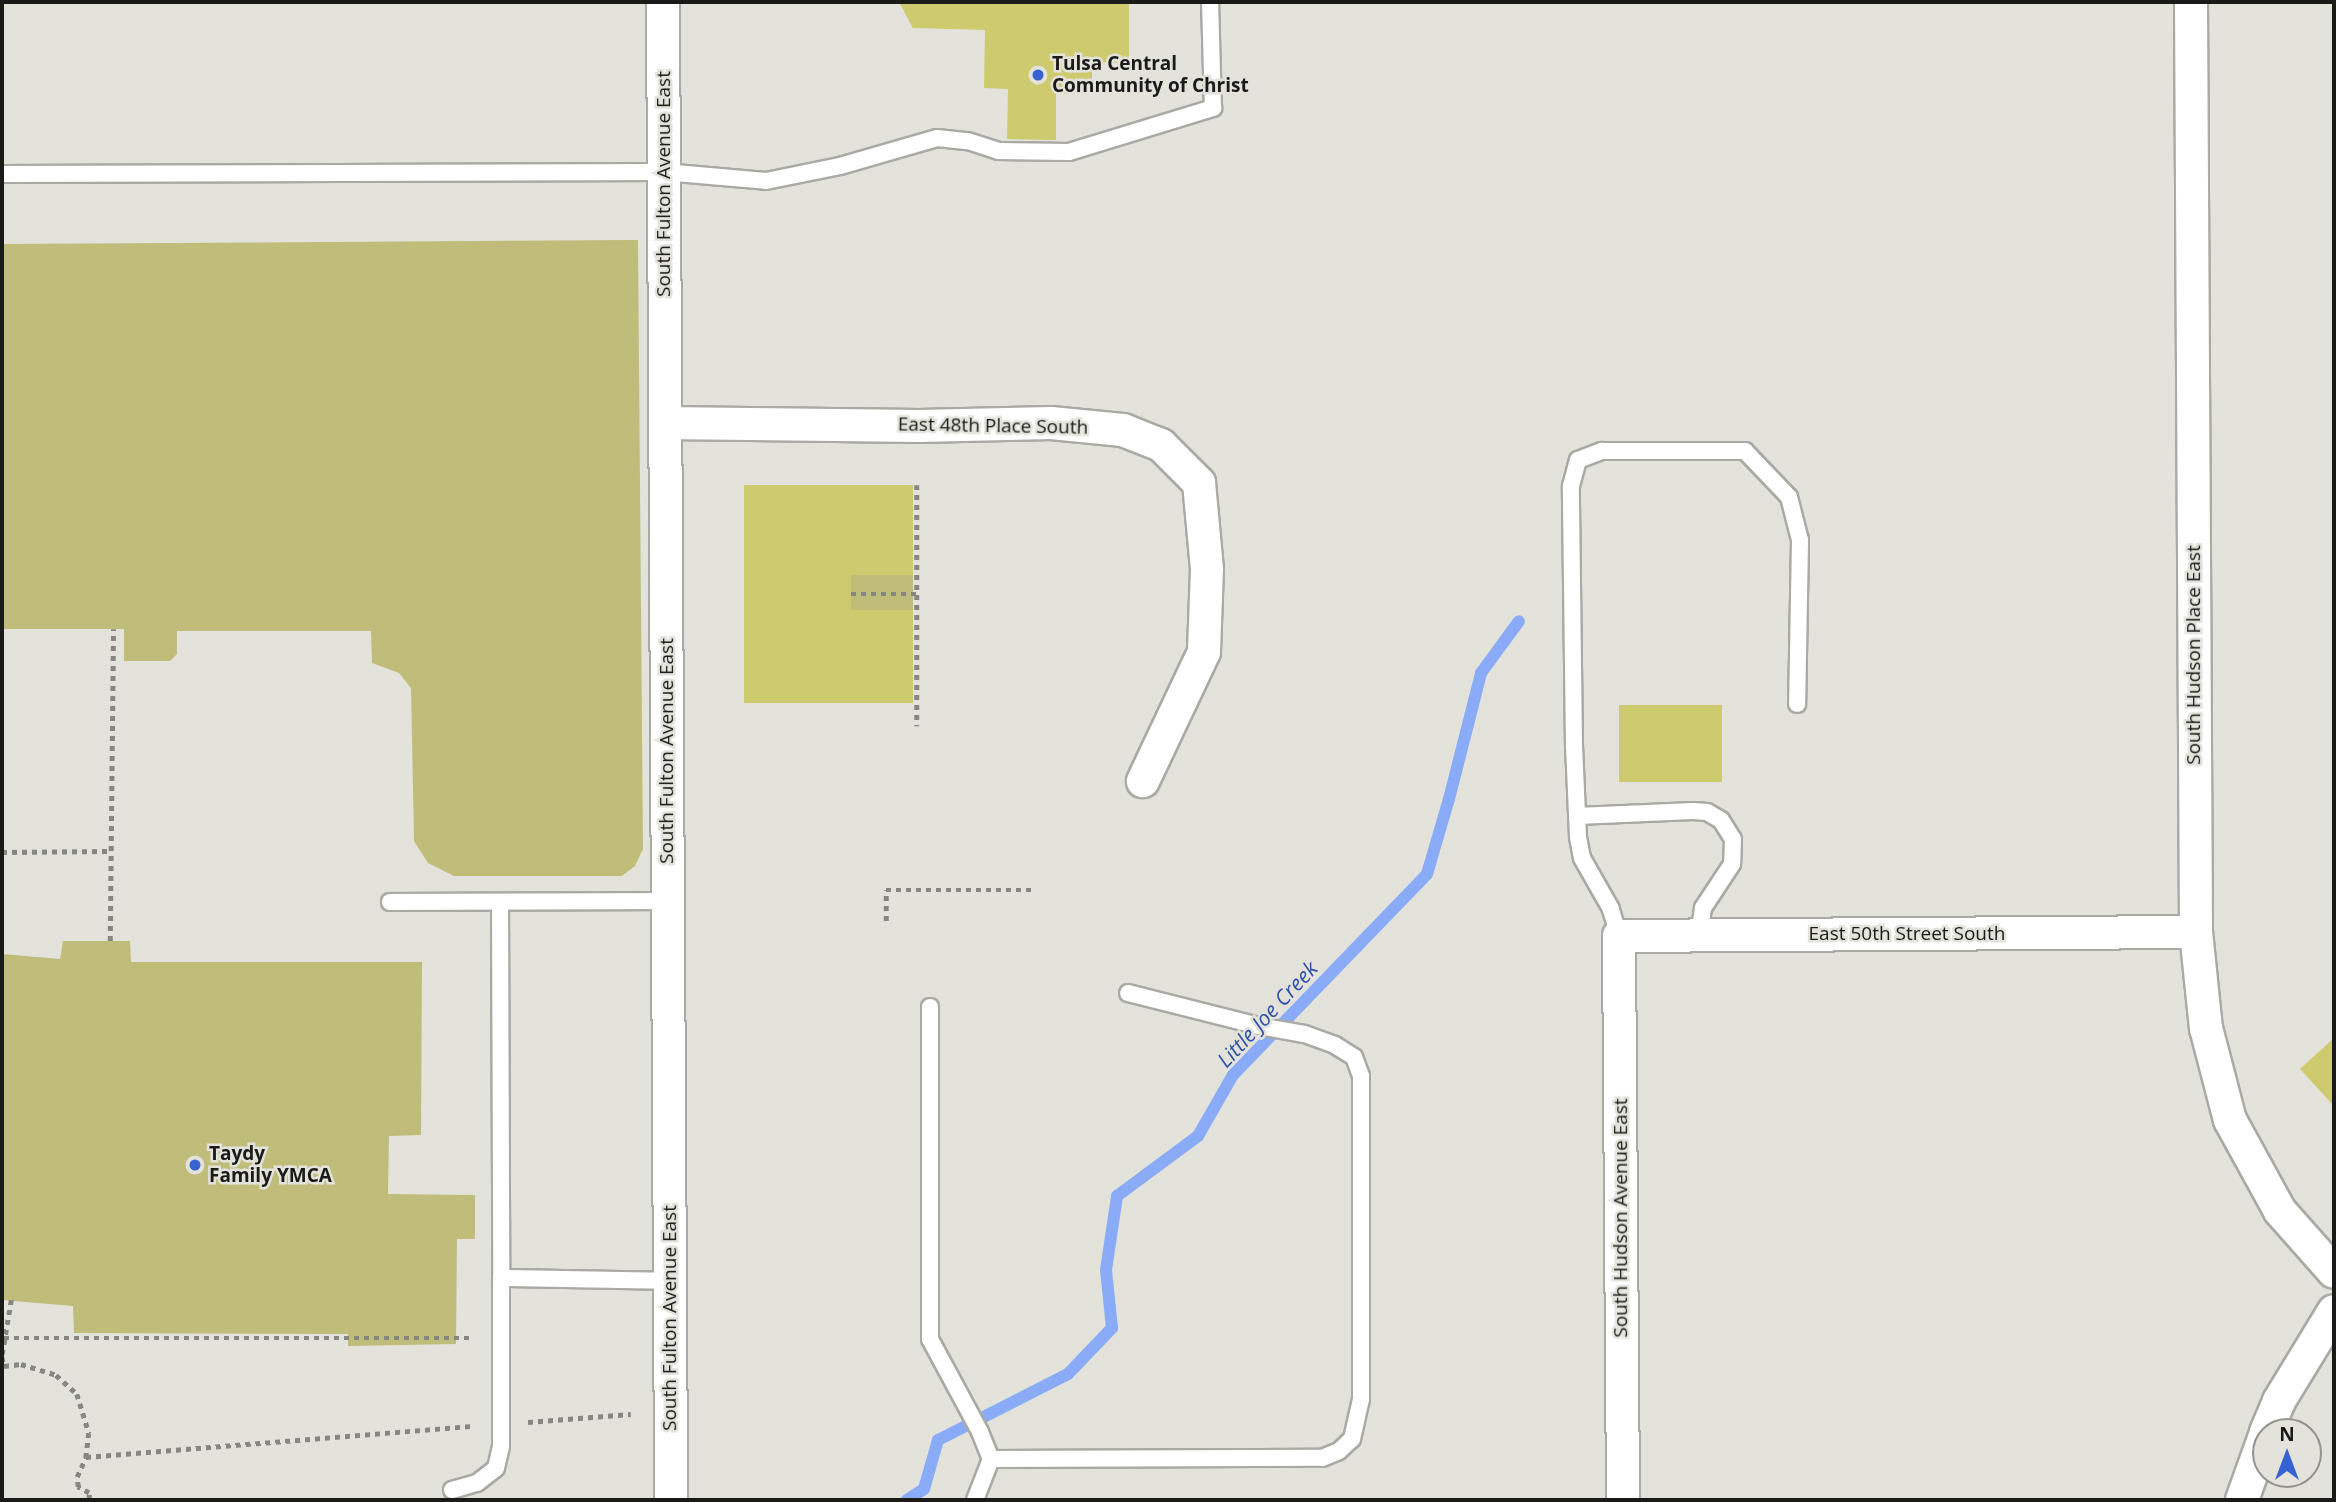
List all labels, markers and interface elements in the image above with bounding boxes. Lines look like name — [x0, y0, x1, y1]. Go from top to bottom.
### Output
place label: Tulsa Central Community of Christ — [1052, 53, 1249, 97]
marker: Tulsa Central Community of Christ — [1030, 67, 1046, 83]
street label: South Fulton Avenue East — [653, 71, 675, 297]
street label: East 48th Place South — [898, 413, 1088, 439]
street label: South Hudson Place East — [2183, 545, 2205, 765]
street label: South Fulton Avenue East — [656, 638, 678, 864]
street label: East 50th Street South — [1809, 923, 2005, 945]
water label: Little Joe Creek — [1212, 956, 1322, 1072]
street label: South Hudson Avenue East — [1610, 1098, 1632, 1338]
place label: Taydy Family YMCA — [209, 1143, 332, 1187]
marker: Taydy Family YMCA — [187, 1157, 203, 1173]
street label: South Fulton Avenue East — [659, 1205, 681, 1431]
north arrow — [2252, 1418, 2322, 1488]
text: N — [2279, 1421, 2295, 1447]

